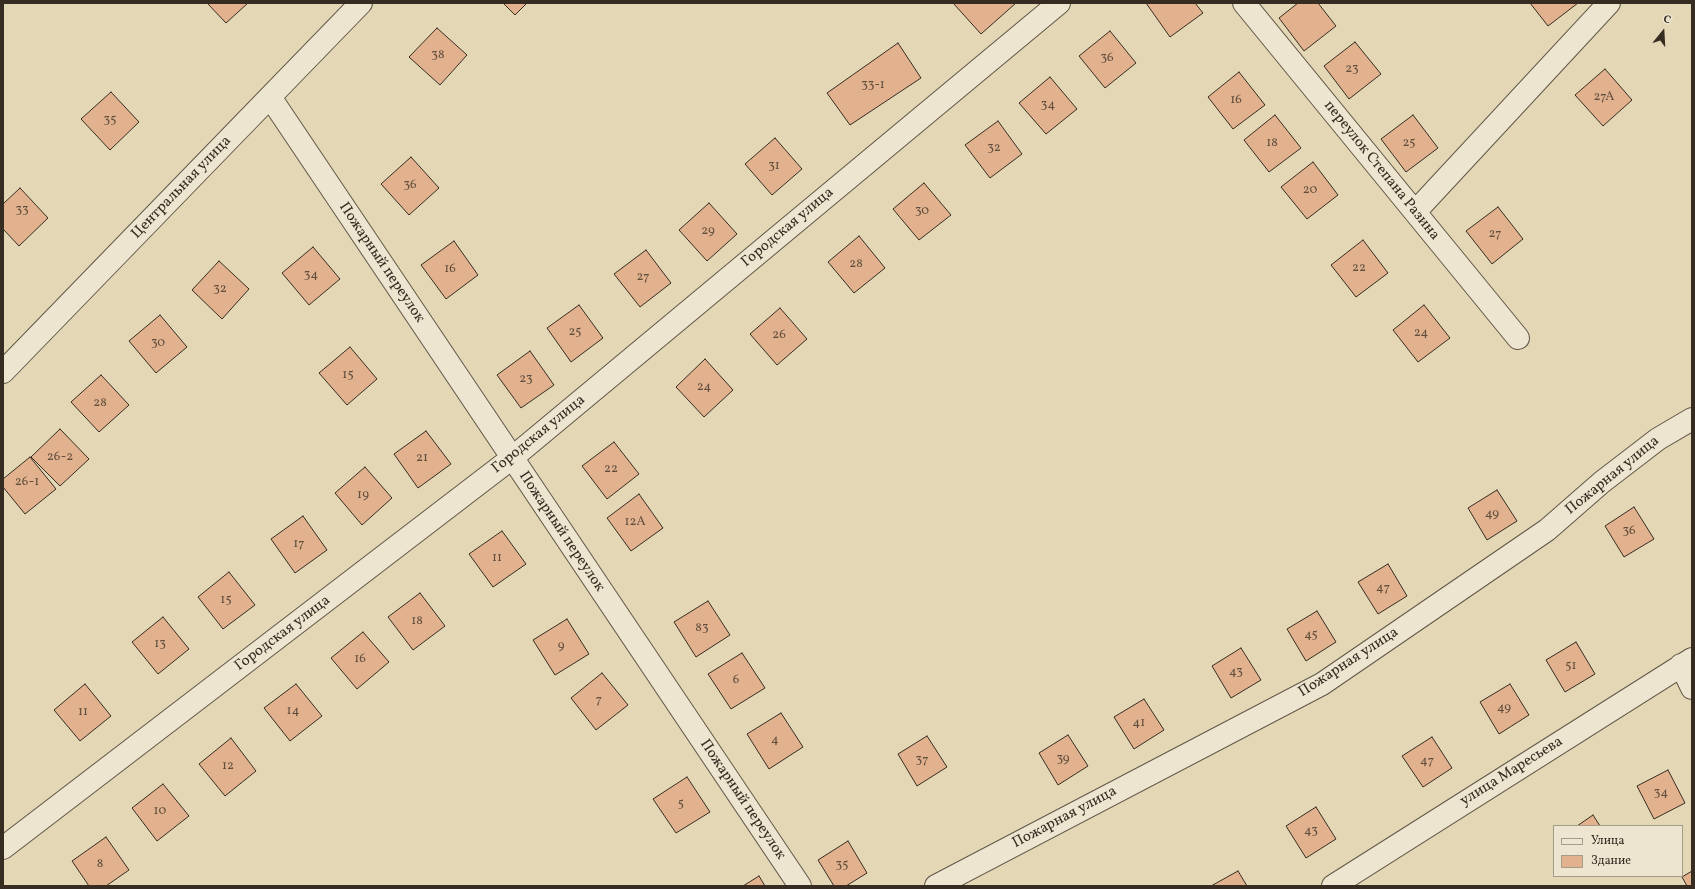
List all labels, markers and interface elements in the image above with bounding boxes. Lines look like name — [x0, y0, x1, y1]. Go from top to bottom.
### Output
north arrow — [1643, 12, 1683, 52]
text: С — [1661, 12, 1673, 28]
house number: 38 — [431, 48, 445, 64]
house number: 36 — [1100, 51, 1114, 67]
house number: 23 — [1345, 62, 1359, 78]
house number: 33-1 — [861, 78, 885, 94]
house number: 27А — [1594, 90, 1614, 106]
house number: 16 — [1230, 93, 1242, 109]
house number: 34 — [1041, 98, 1055, 114]
street label: переулок Степана Разина — [1319, 98, 1443, 244]
house number: 35 — [104, 113, 116, 129]
street label: Центральная улица — [128, 133, 236, 243]
house number: 18 — [1266, 136, 1278, 152]
house number: 25 — [1402, 136, 1416, 152]
house number: 32 — [987, 141, 1001, 157]
house number: 31 — [768, 159, 780, 175]
house number: 36 — [403, 178, 417, 194]
house number: 20 — [1303, 183, 1317, 199]
street label: Городская улица — [738, 184, 838, 272]
street label: Пожарный переулок — [334, 199, 428, 327]
house number: 33 — [15, 203, 29, 219]
house number: 30 — [915, 204, 929, 220]
house number: 29 — [701, 224, 715, 240]
house number: 27 — [1489, 227, 1501, 243]
house number: 28 — [849, 257, 863, 273]
house number: 22 — [1352, 261, 1366, 277]
house number: 16 — [444, 262, 456, 278]
house number: 34 — [304, 268, 318, 284]
house number: 27 — [637, 270, 649, 286]
house number: 32 — [213, 282, 227, 298]
house number: 25 — [568, 325, 582, 341]
house number: 24 — [1414, 326, 1428, 342]
house number: 26 — [772, 328, 786, 344]
house number: 30 — [151, 336, 165, 352]
house number: 15 — [342, 368, 354, 384]
house number: 23 — [519, 372, 533, 388]
house number: 24 — [697, 380, 711, 396]
street label: Городская улица — [489, 392, 589, 478]
house number: 28 — [93, 396, 107, 412]
street label: Пожарная улица — [1562, 433, 1664, 519]
house number: 26-2 — [47, 450, 73, 466]
house number: 21 — [416, 451, 428, 467]
house number: 22 — [604, 462, 618, 478]
street label: Пожарный переулок — [514, 468, 608, 596]
house number: 26-1 — [15, 475, 39, 491]
house number: 19 — [357, 488, 369, 504]
house number: 49 — [1485, 507, 1499, 523]
house number: 12А — [624, 515, 646, 531]
house number: 36 — [1622, 524, 1636, 540]
house number: 17 — [293, 537, 305, 553]
house number: 11 — [492, 551, 502, 567]
house number: 47 — [1376, 581, 1390, 597]
street label: Городская улица — [232, 592, 334, 676]
house number: 15 — [220, 593, 232, 609]
house number: 18 — [411, 614, 423, 630]
house number: 83 — [695, 621, 709, 637]
street label: Пожарная улица — [1296, 624, 1402, 702]
house number: 45 — [1304, 628, 1318, 644]
house number: 13 — [154, 637, 166, 653]
house number: 9 — [558, 639, 564, 655]
house number: 16 — [354, 652, 366, 668]
house number: 51 — [1565, 659, 1577, 675]
house number: 43 — [1229, 665, 1243, 681]
house number: 6 — [733, 673, 739, 689]
house number: 7 — [596, 693, 602, 709]
house number: 49 — [1497, 701, 1511, 717]
house number: 14 — [287, 704, 299, 720]
house number: 11 — [78, 705, 88, 721]
house number: 41 — [1133, 716, 1145, 732]
house number: 4 — [771, 733, 779, 749]
street label: улица Маресьева — [1457, 733, 1567, 811]
street label: Пожарный переулок — [695, 736, 789, 864]
house number: 39 — [1056, 752, 1070, 768]
house number: 37 — [916, 753, 928, 769]
house number: 47 — [1420, 754, 1434, 770]
house number: 12 — [222, 759, 234, 775]
street label: Пожарная улица — [1010, 783, 1120, 853]
house number: 34 — [1654, 786, 1668, 802]
house number: 5 — [678, 797, 684, 813]
house number: 10 — [154, 804, 166, 820]
house number: 43 — [1304, 824, 1318, 840]
legend — [1553, 825, 1683, 877]
text: Улица — [1591, 833, 1624, 849]
text: Здание — [1591, 853, 1631, 869]
house number: 8 — [97, 857, 103, 873]
house number: 35 — [836, 858, 848, 874]

